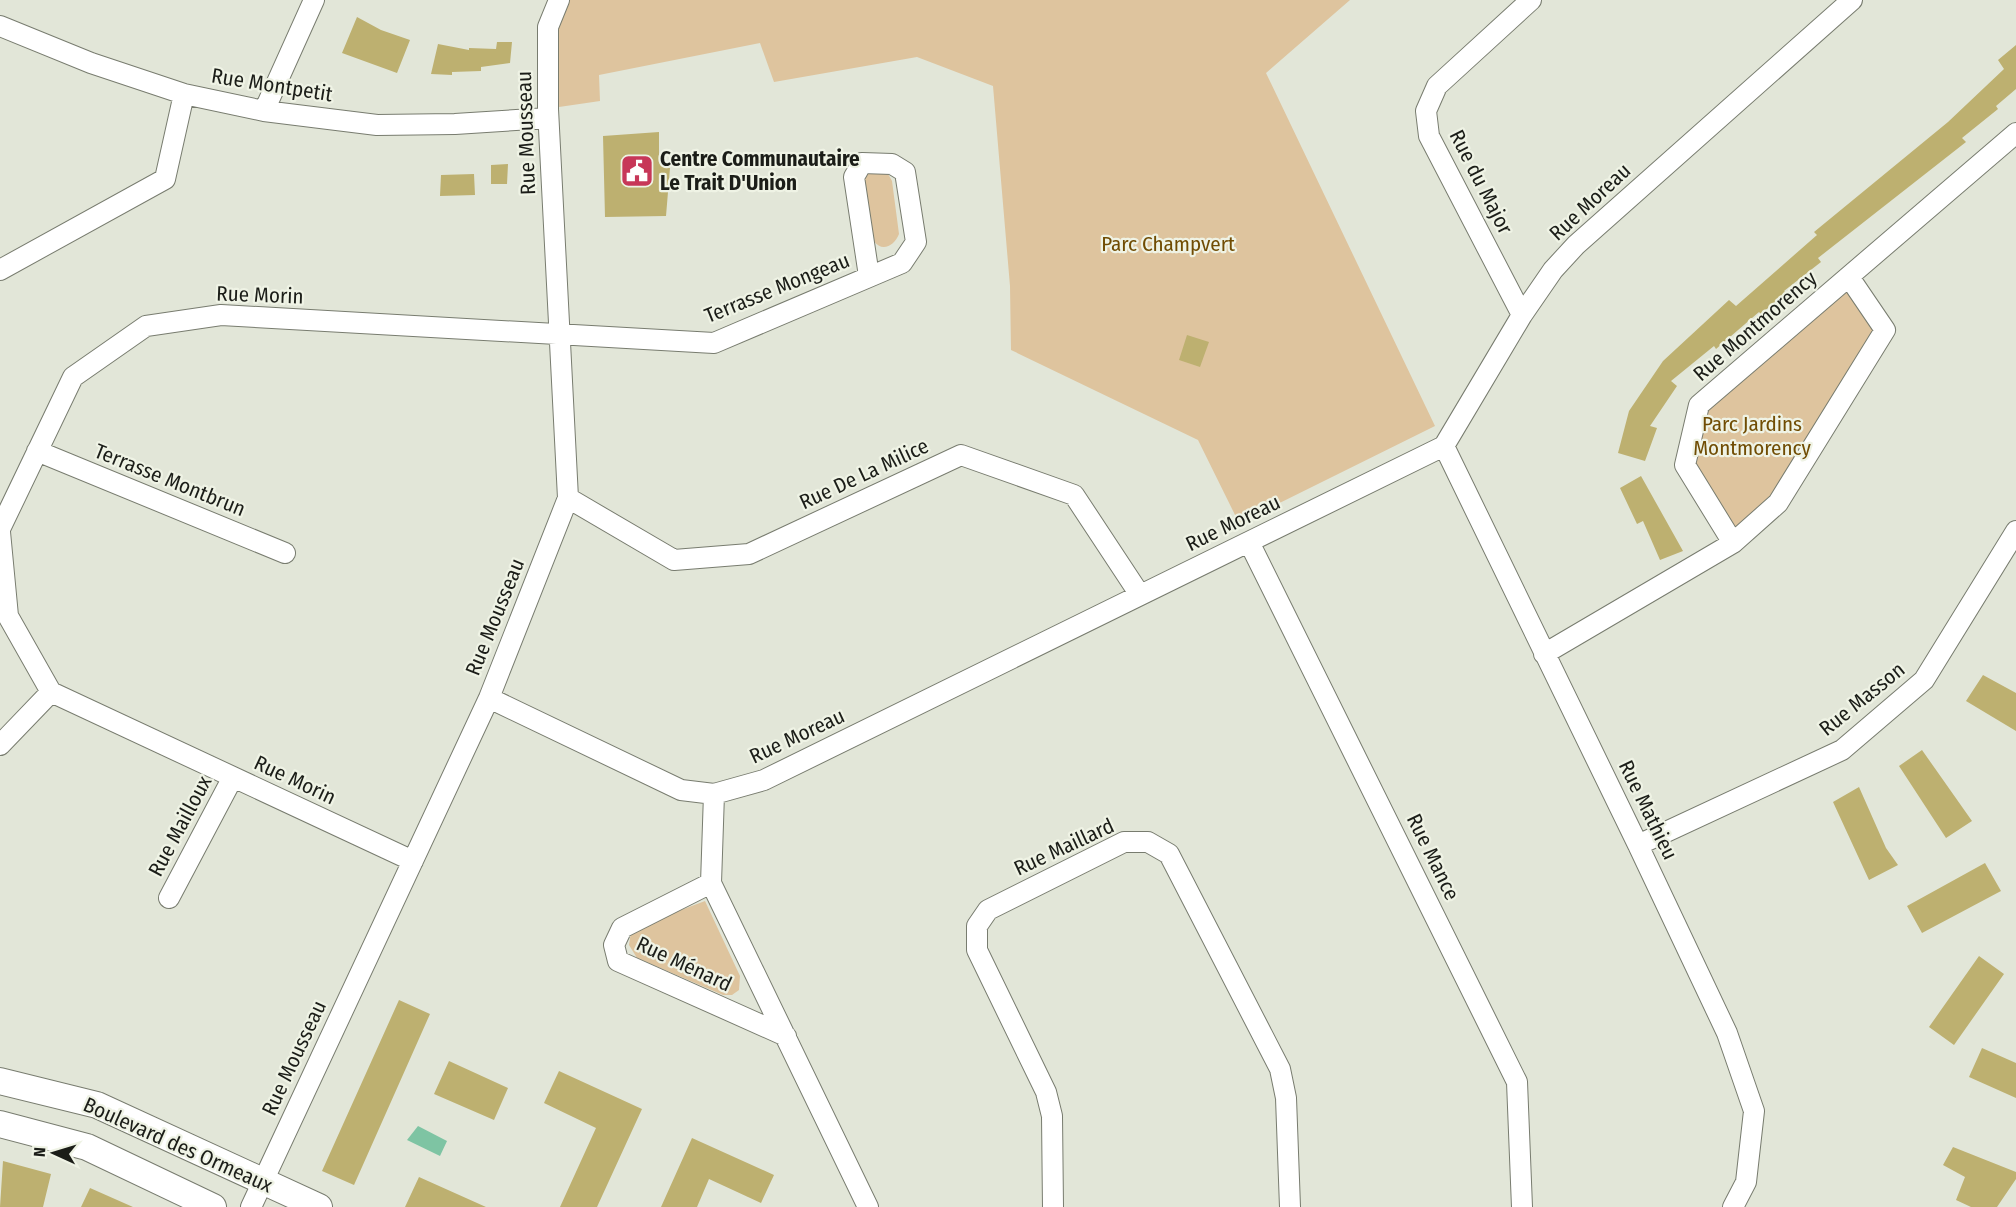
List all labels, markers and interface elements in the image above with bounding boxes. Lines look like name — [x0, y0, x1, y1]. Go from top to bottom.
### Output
street label: Rue Montpetit — [210, 63, 335, 107]
street label: Rue Mousseau — [511, 71, 541, 195]
street label: Rue du Major — [1444, 125, 1519, 239]
place label: Centre Communautaire Le Trait D'Union — [660, 146, 860, 196]
public building icon: Centre Communautaire Le Trait D'Union — [619, 153, 655, 189]
street label: Rue Moreau — [1544, 158, 1636, 246]
park label: Parc Champvert — [1101, 231, 1235, 257]
street label: Terrasse Mongeau — [701, 247, 853, 329]
street label: Rue Montmorency — [1688, 265, 1823, 387]
street label: Rue Morin — [216, 280, 304, 310]
park label: Parc Jardins Montmorency — [1693, 411, 1811, 461]
street label: Rue De La Milice — [795, 433, 933, 515]
street label: Terrasse Montbrun — [91, 438, 249, 522]
street label: Rue Moreau — [1181, 489, 1285, 557]
street label: Rue Mousseau — [460, 555, 530, 679]
street label: Rue Masson — [1814, 657, 1910, 741]
street label: Rue Moreau — [745, 703, 849, 769]
street label: Rue Morin — [250, 750, 340, 810]
street label: Rue Mathieu — [1613, 756, 1683, 864]
street label: Rue Mailloux — [143, 770, 218, 881]
street label: Rue Mance — [1401, 810, 1465, 904]
street label: Rue Maillard — [1010, 812, 1118, 882]
street label: Rue Ménard — [632, 931, 736, 997]
street label: Rue Mousseau — [256, 996, 332, 1120]
street label: Boulevard des Ormeaux — [79, 1092, 277, 1199]
north arrow — [24, 1123, 84, 1183]
text: N — [30, 1147, 49, 1157]

